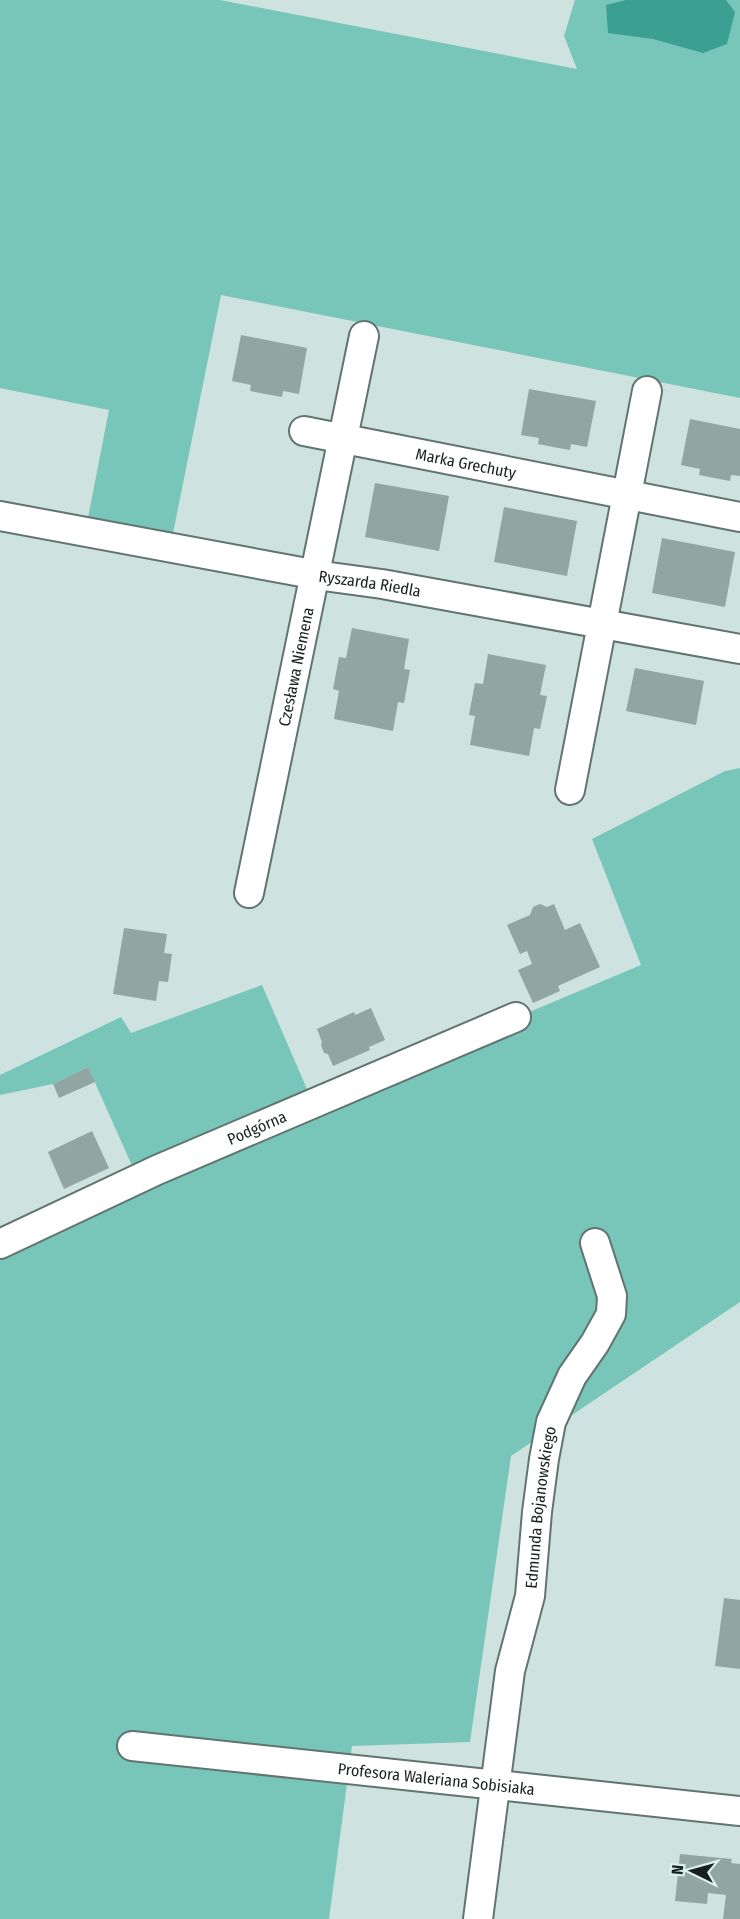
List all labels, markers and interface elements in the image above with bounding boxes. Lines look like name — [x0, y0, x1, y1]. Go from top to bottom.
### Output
street label: Marka Grechuty — [414, 444, 519, 482]
street label: Ryszarda Riedla — [318, 566, 423, 600]
street label: Czesława Niemena — [274, 605, 317, 728]
street label: Podgórna — [224, 1106, 289, 1148]
street label: Edmunda Bojanowskiego — [521, 1425, 560, 1589]
street label: Profesora Waleriana Sobisiaka — [337, 1759, 536, 1799]
north arrow — [662, 1841, 722, 1901]
text: N — [668, 1864, 687, 1875]

